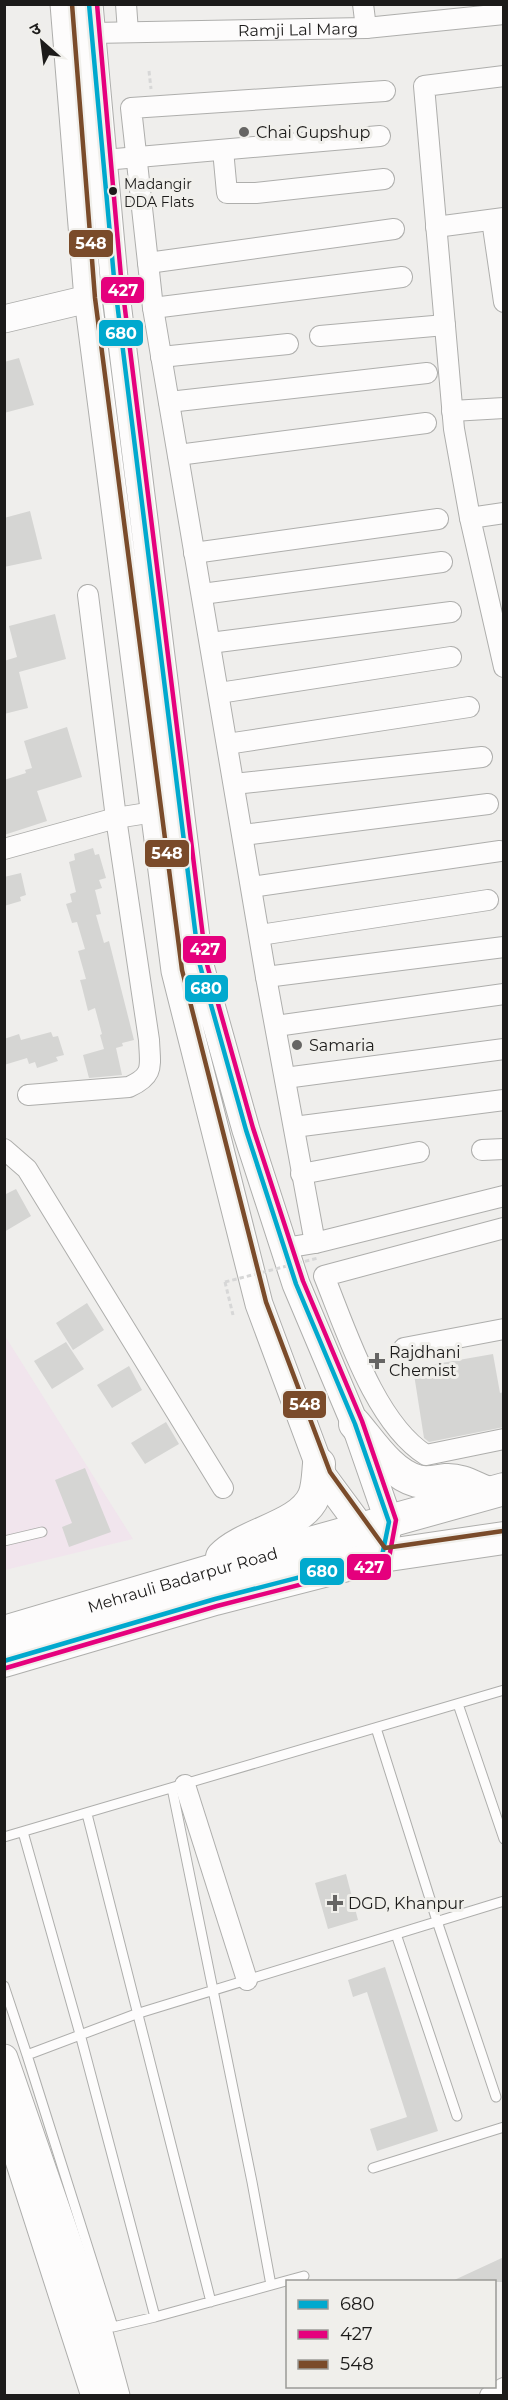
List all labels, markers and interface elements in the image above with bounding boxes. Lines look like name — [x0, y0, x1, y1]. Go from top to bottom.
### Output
north arrow — [12, 12, 72, 72]
text: उ — [27, 18, 44, 40]
street label: Ramji Lal Marg — [238, 19, 358, 40]
place label: Chai Gupshup — [256, 123, 370, 142]
marker: Chai Gupshup — [237, 125, 251, 139]
place label: Madangir DDA Flats — [124, 175, 194, 211]
marker: Madangir DDA Flats — [107, 185, 119, 197]
line badge: 548 — [68, 229, 114, 258]
text: 548 — [75, 234, 107, 253]
line badge: 427 — [100, 276, 145, 304]
text: 427 — [108, 281, 138, 300]
line badge: 680 — [98, 319, 144, 347]
text: 680 — [105, 324, 137, 343]
line badge: 548 — [144, 839, 190, 868]
text: 548 — [151, 844, 183, 863]
line badge: 427 — [182, 935, 227, 964]
text: 427 — [190, 940, 220, 959]
line badge: 680 — [184, 974, 229, 1003]
text: 680 — [190, 979, 222, 998]
place label: Samaria — [309, 1036, 375, 1055]
marker: Samaria — [290, 1038, 304, 1052]
place label: Rajdhani Chemist — [389, 1343, 461, 1380]
marker: Rajdhani Chemist — [370, 1354, 384, 1368]
line badge: 548 — [282, 1390, 327, 1419]
text: 548 — [289, 1395, 321, 1414]
street label: Mehrauli Badarpur Road — [85, 1544, 280, 1617]
line badge: 427 — [346, 1553, 392, 1581]
line badge: 680 — [299, 1557, 345, 1586]
text: 427 — [354, 1558, 384, 1577]
text: 680 — [306, 1562, 338, 1581]
marker: DGD, Khanpur — [326, 1894, 344, 1912]
place label: DGD, Khanpur — [348, 1894, 465, 1913]
legend — [286, 2280, 496, 2388]
text: 680 — [340, 2293, 374, 2315]
text: 427 — [340, 2323, 373, 2345]
text: 548 — [340, 2353, 374, 2375]

